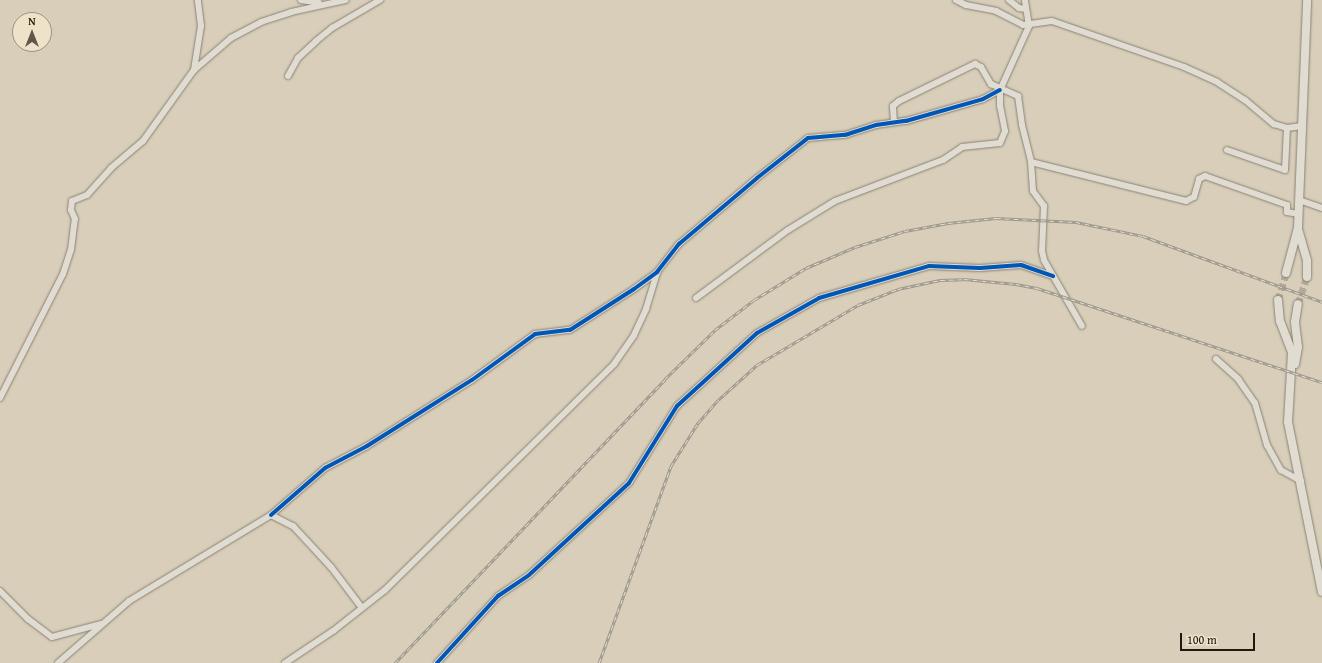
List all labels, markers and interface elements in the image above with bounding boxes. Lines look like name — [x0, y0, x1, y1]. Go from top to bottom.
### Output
north arrow — [12, 12, 52, 52]
text: N — [28, 13, 36, 29]
scale bar — [1182, 625, 1257, 651]
text: 100 m — [1187, 631, 1217, 648]

